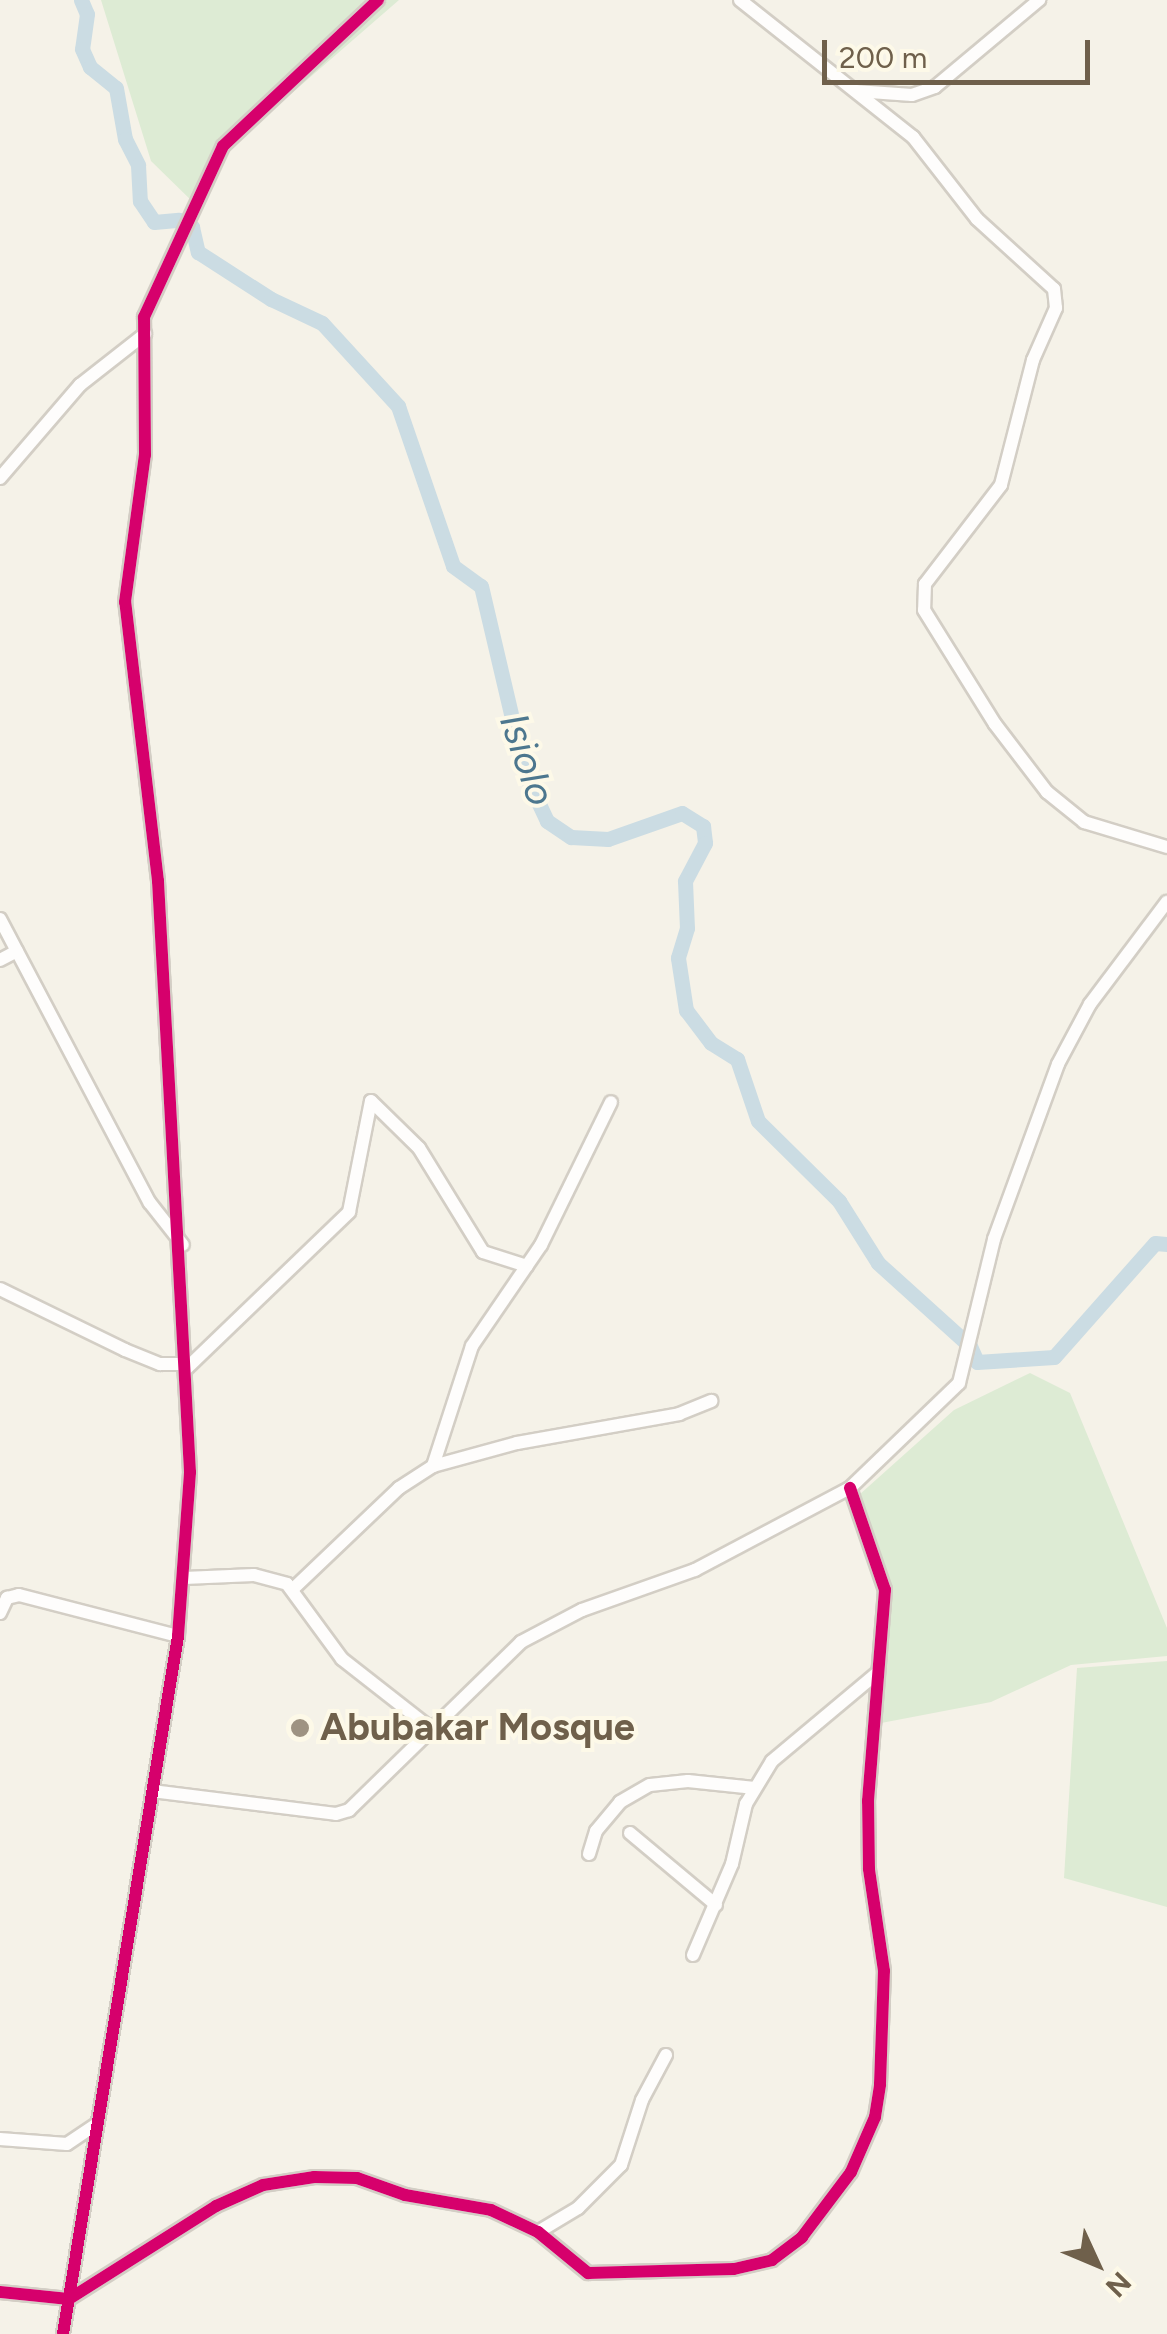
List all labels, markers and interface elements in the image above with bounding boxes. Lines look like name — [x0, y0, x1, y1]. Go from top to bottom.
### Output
scale bar — [827, 20, 1094, 82]
text: 200 m — [839, 39, 927, 76]
water label: Isiolo — [490, 707, 566, 811]
place label: Abubakar Mosque — [320, 1705, 635, 1751]
marker: Abubakar Mosque — [289, 1717, 311, 1739]
north arrow — [1047, 2214, 1147, 2314]
text: N — [1099, 2265, 1138, 2304]

